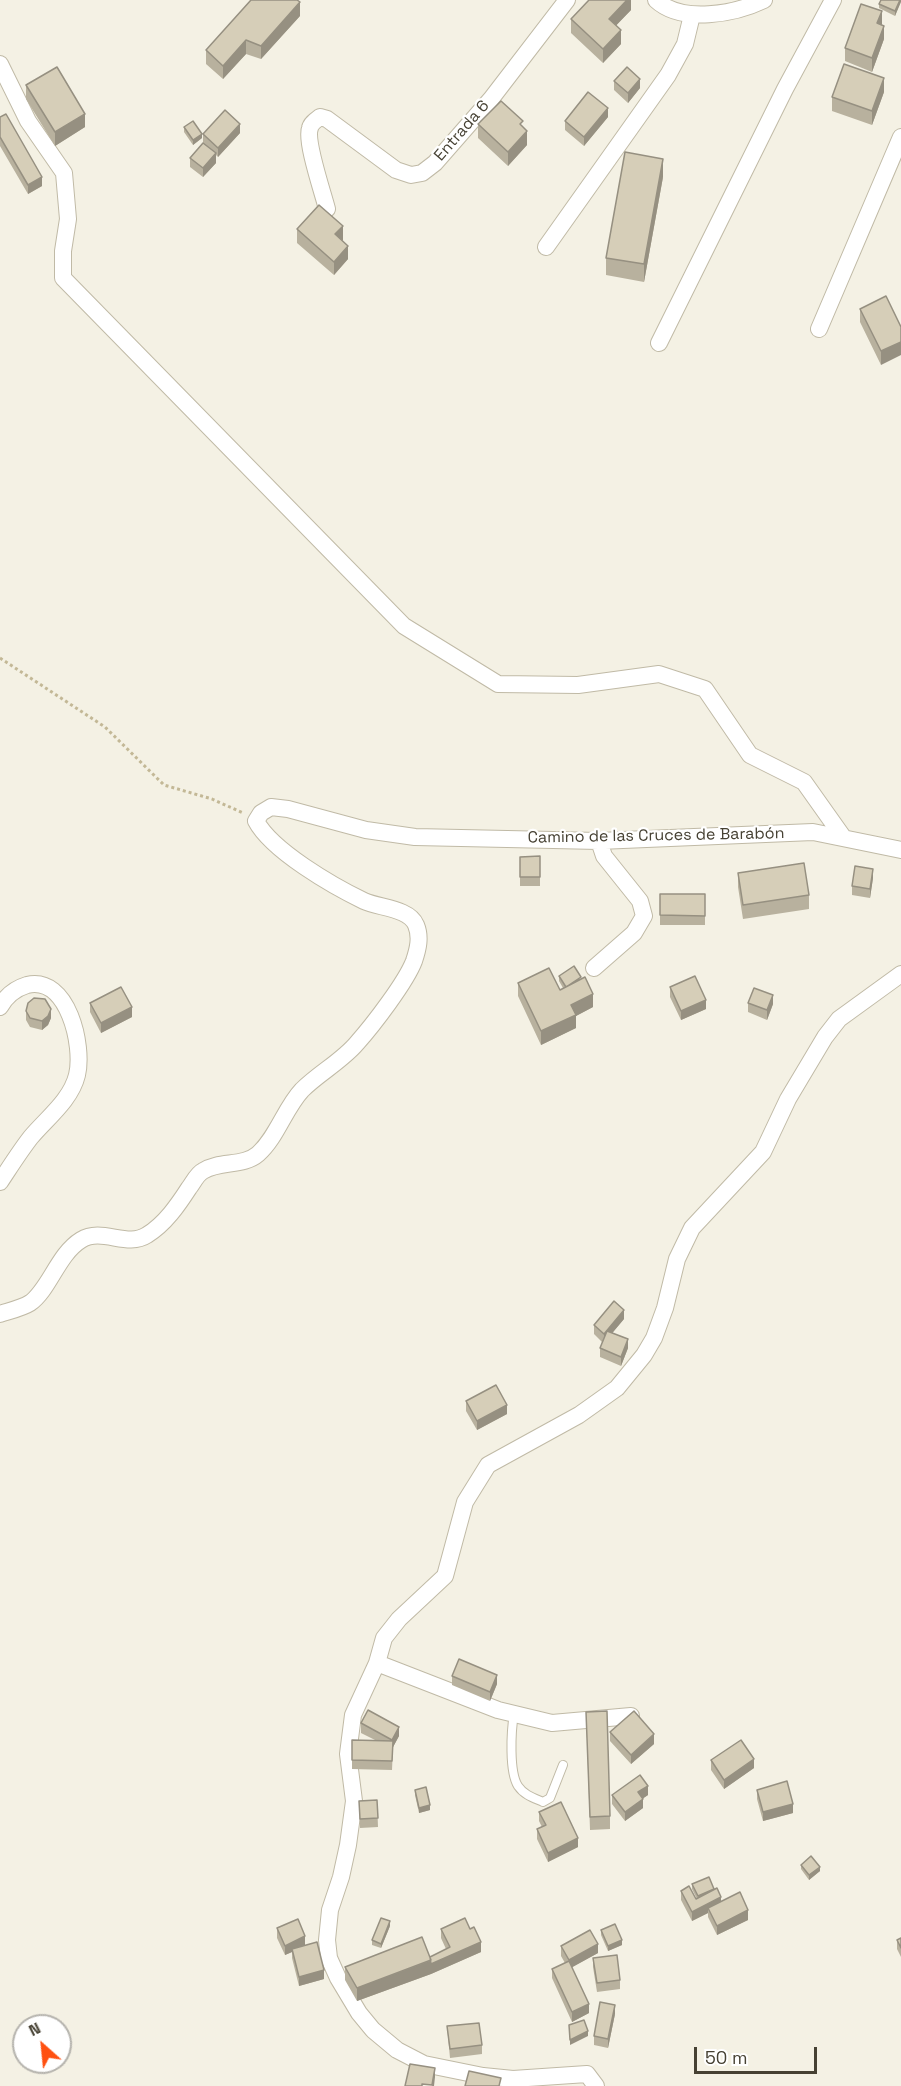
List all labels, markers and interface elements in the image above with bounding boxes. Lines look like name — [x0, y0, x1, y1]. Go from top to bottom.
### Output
street label: Entrada 6 — [430, 97, 494, 165]
street label: Camino de las Cruces de Barabón — [527, 824, 785, 848]
north arrow — [12, 2014, 72, 2074]
text: N — [25, 2018, 44, 2041]
scale bar — [697, 2035, 820, 2073]
text: 50 m — [705, 2046, 747, 2069]

